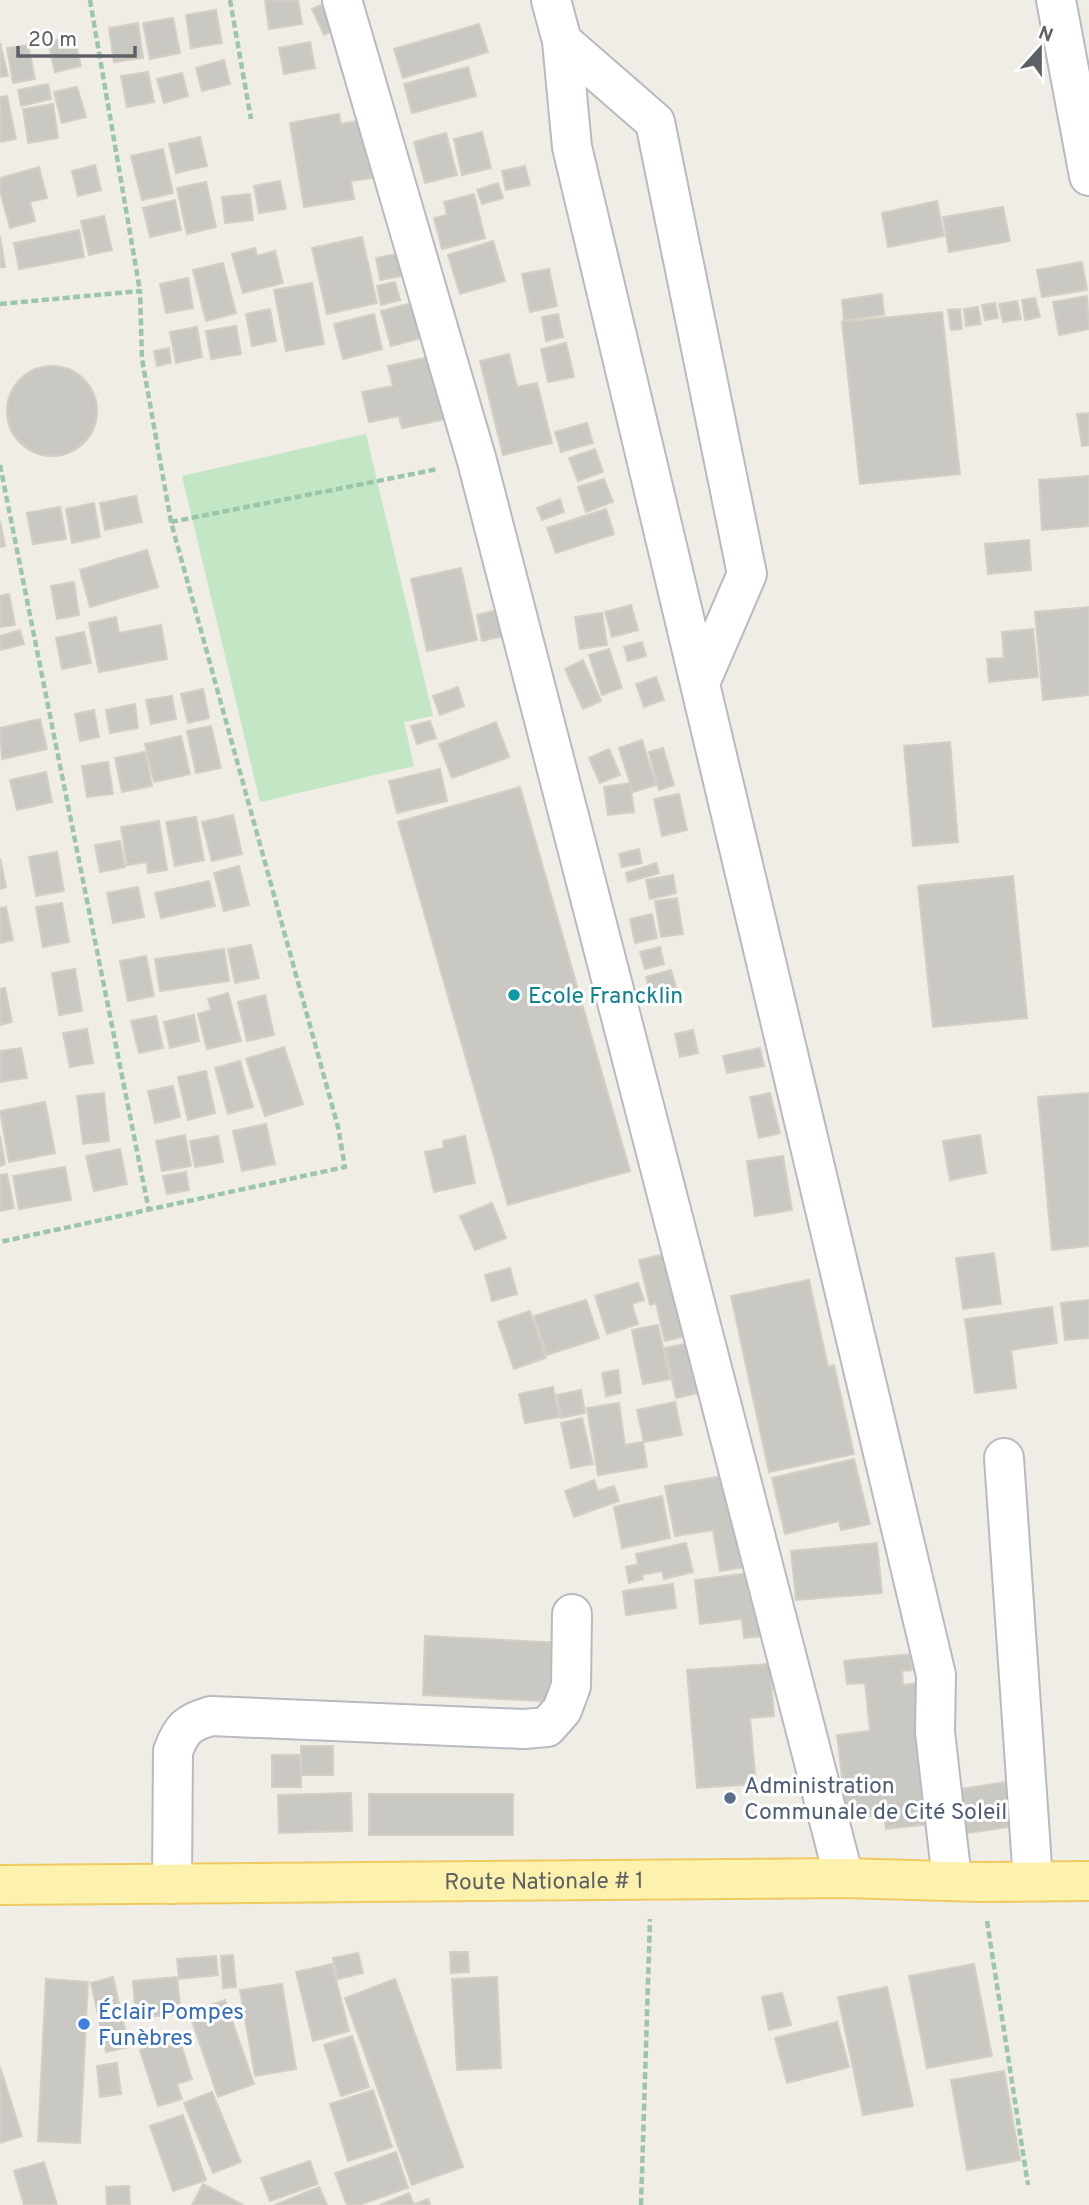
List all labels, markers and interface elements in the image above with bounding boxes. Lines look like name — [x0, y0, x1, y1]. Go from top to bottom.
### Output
scale bar — [18, 14, 135, 58]
north arrow — [1005, 14, 1075, 84]
text: N — [1035, 21, 1056, 49]
text: 20 m — [28, 27, 77, 54]
place label: Ecole Francklin — [528, 983, 683, 1012]
marker: Ecole Francklin — [506, 987, 522, 1003]
place label: Administration Communale de Cité Soleil — [744, 1773, 1007, 1828]
marker: Administration Communale de Cité Soleil — [722, 1790, 738, 1806]
street label: Route Nationale # 1 — [444, 1868, 644, 1898]
place label: Éclair Pompes Funèbres — [98, 1998, 244, 2054]
marker: Éclair Pompes Funèbres — [76, 2016, 92, 2032]

